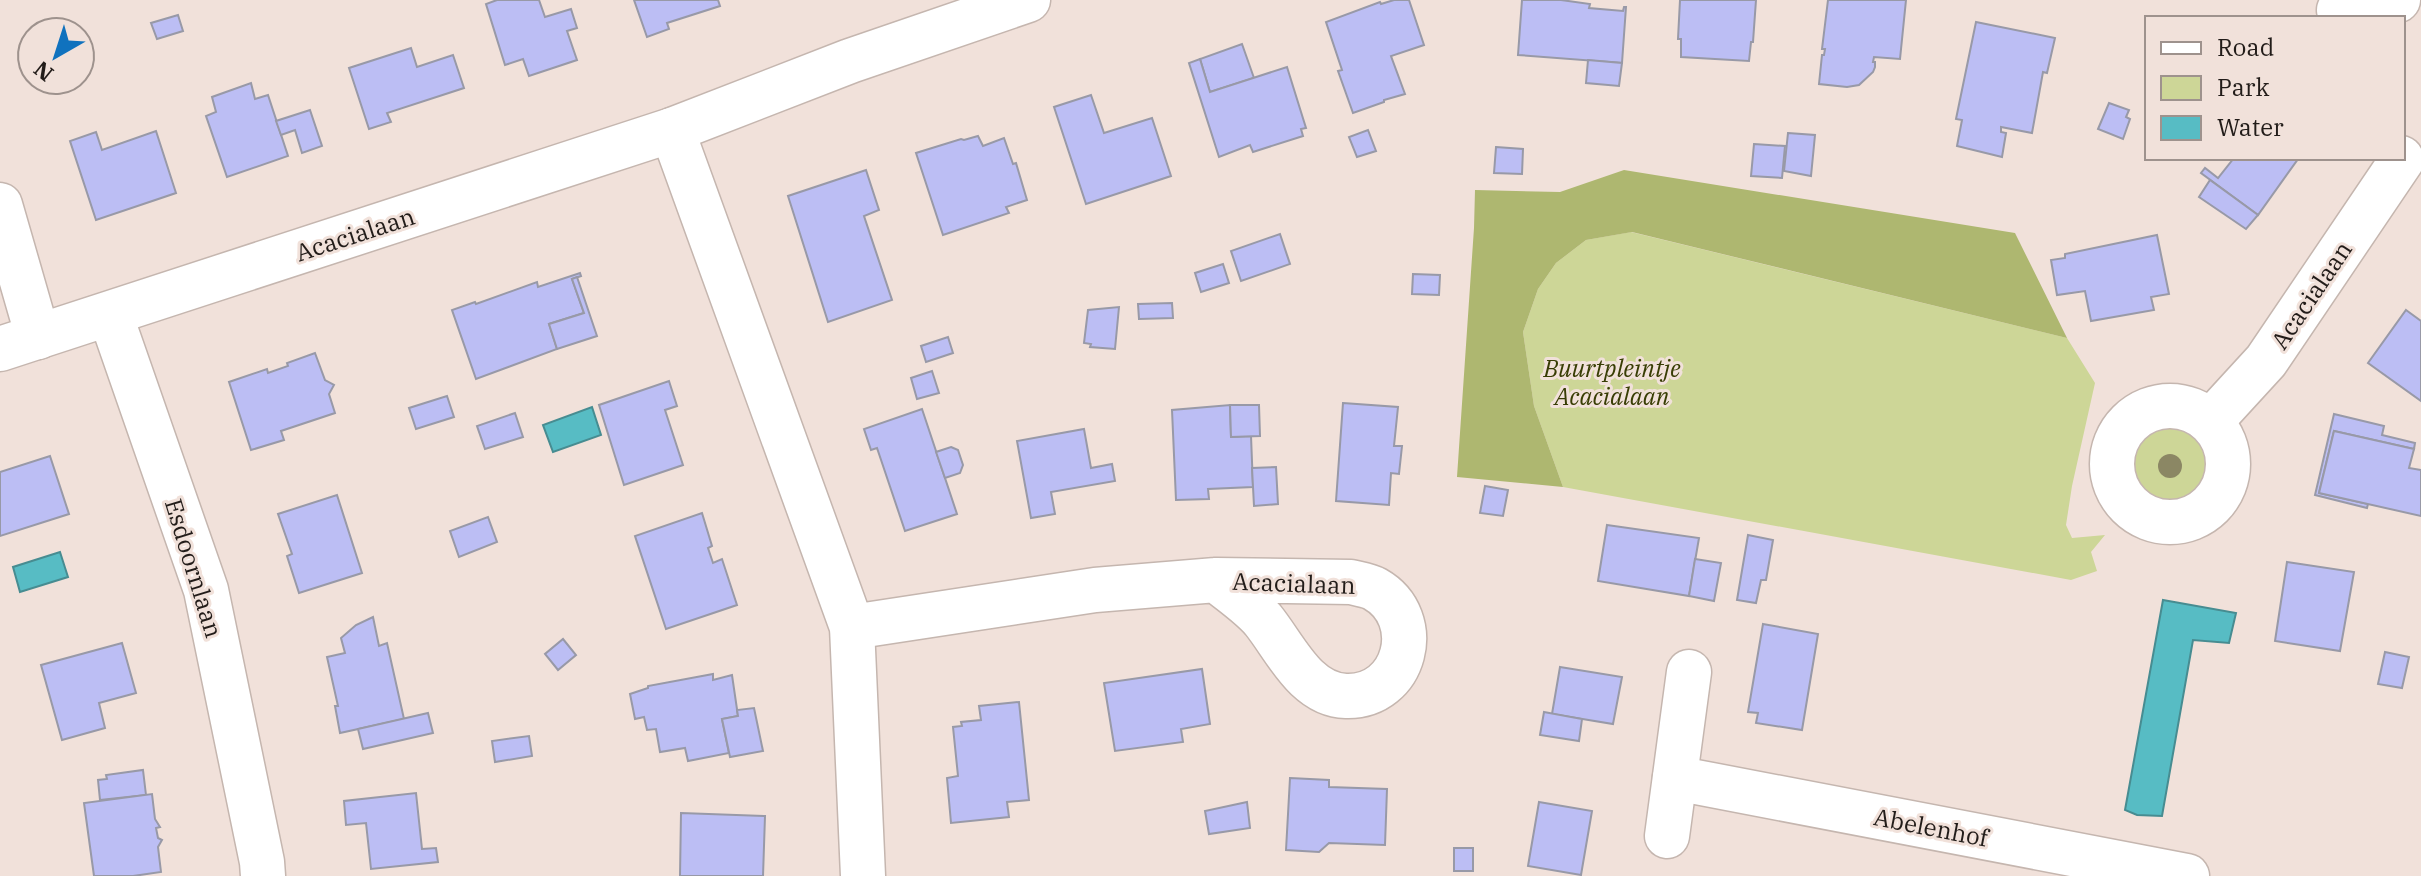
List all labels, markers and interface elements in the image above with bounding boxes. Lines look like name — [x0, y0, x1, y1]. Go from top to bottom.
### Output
north arrow — [16, 16, 96, 96]
legend — [2145, 16, 2405, 160]
text: Road — [2217, 31, 2274, 63]
text: N — [27, 55, 59, 89]
text: Park — [2217, 71, 2269, 103]
text: Water — [2217, 111, 2284, 143]
street label: Acacialaan — [291, 200, 419, 268]
street label: Acacialaan — [2263, 235, 2359, 355]
park label: Buurtpleintje Acacialaan — [1542, 352, 1681, 412]
street label: Esdoornlaan — [158, 495, 230, 641]
street label: Acacialaan — [1232, 565, 1356, 601]
street label: Abelenhof — [1871, 800, 1993, 854]

